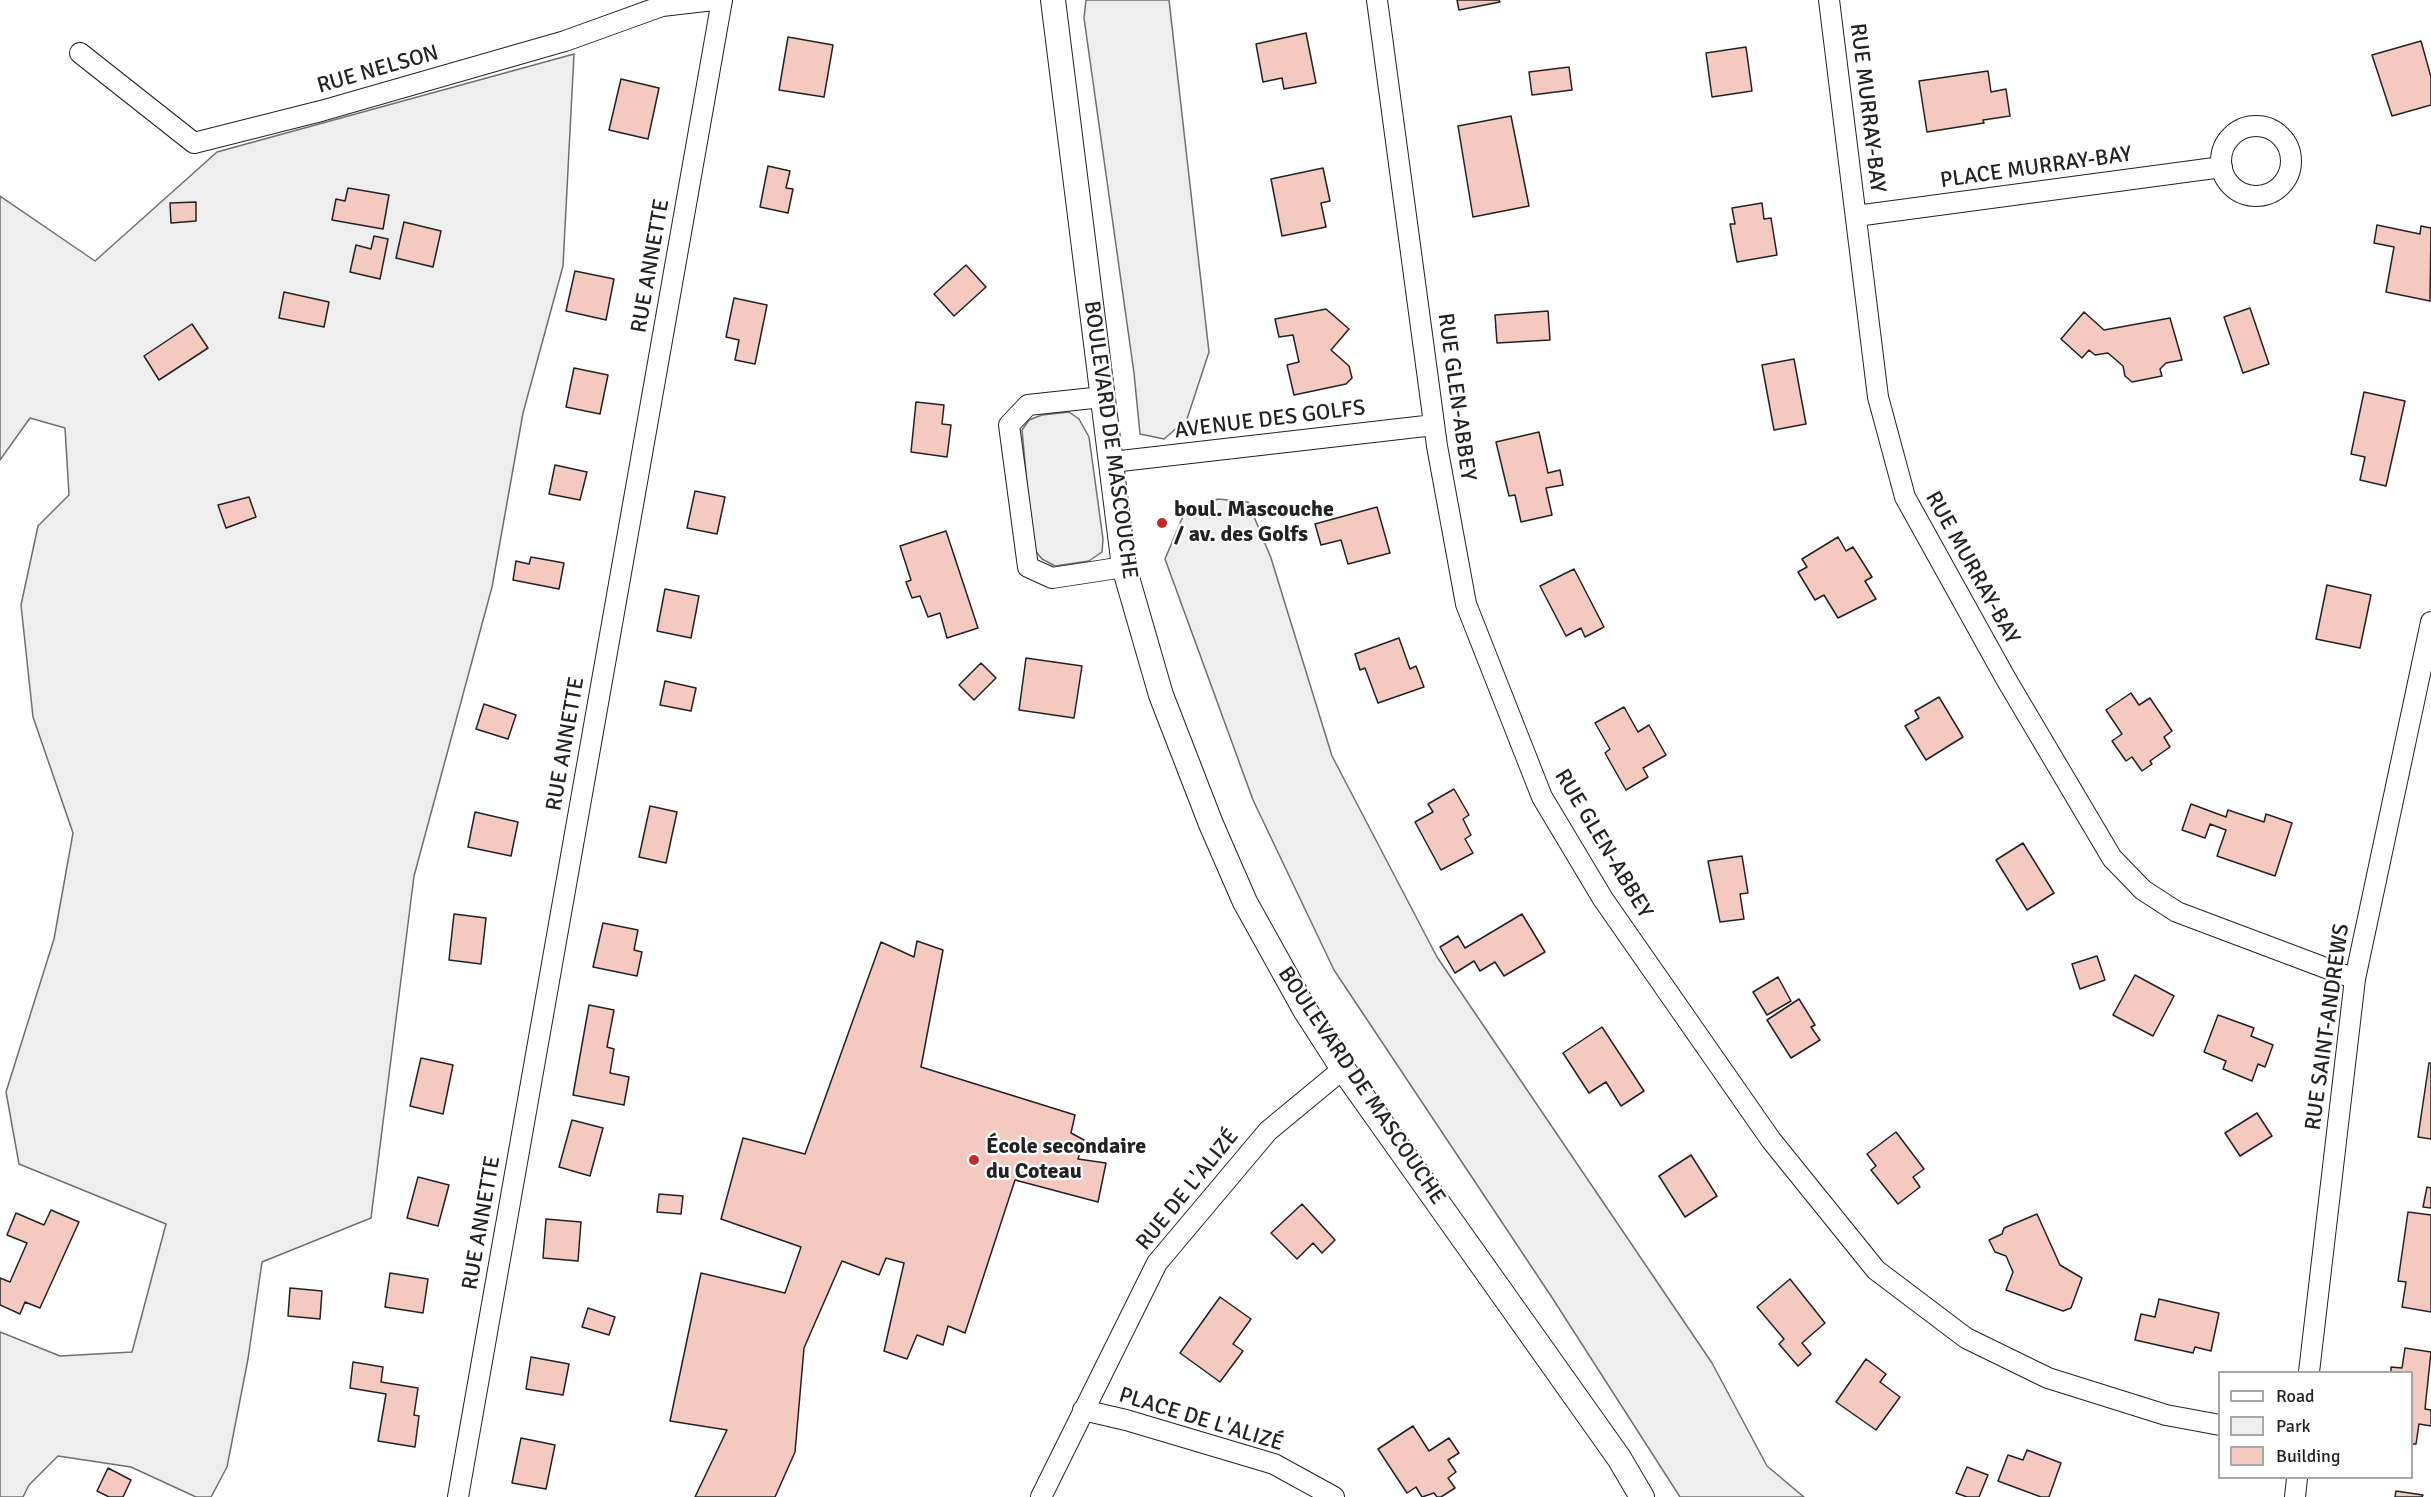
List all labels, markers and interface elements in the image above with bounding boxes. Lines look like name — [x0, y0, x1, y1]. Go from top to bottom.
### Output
street label: RUE MURRAY-BAY — [1844, 22, 1890, 194]
street label: RUE NELSON — [314, 40, 442, 100]
street label: PLACE MURRAY-BAY — [1939, 141, 2133, 195]
street label: RUE ANNETTE — [626, 197, 676, 335]
street label: BOULEVARD DE MASCOUCHE — [1077, 299, 1143, 581]
street label: RUE GLEN-ABBEY — [1431, 311, 1481, 483]
street label: AVENUE DES GOLFS — [1173, 395, 1367, 445]
street label: RUE MURRAY-BAY — [1919, 487, 2025, 649]
place label: boul. Mascouche / av. des Golfs — [1174, 497, 1334, 548]
marker: boul. Mascouche / av. des Golfs — [1155, 516, 1169, 530]
street label: RUE ANNETTE — [541, 675, 591, 813]
street label: RUE GLEN-ABBEY — [1548, 765, 1658, 923]
street label: RUE SAINT-ANDREWS — [2300, 922, 2356, 1132]
street label: BOULEVARD DE MASCOUCHE — [1271, 962, 1451, 1210]
street label: RUE DE L'ALIZÉ — [1131, 1124, 1245, 1256]
place label: École secondaire du Coteau — [986, 1134, 1146, 1186]
marker: École secondaire du Coteau — [967, 1153, 981, 1167]
street label: RUE ANNETTE — [457, 1154, 507, 1292]
legend — [2218, 1371, 2413, 1479]
street label: PLACE DE L'ALIZÉ — [1115, 1382, 1287, 1458]
text: Road — [2276, 1385, 2315, 1407]
text: Park — [2276, 1415, 2311, 1437]
text: Building — [2276, 1445, 2340, 1467]

